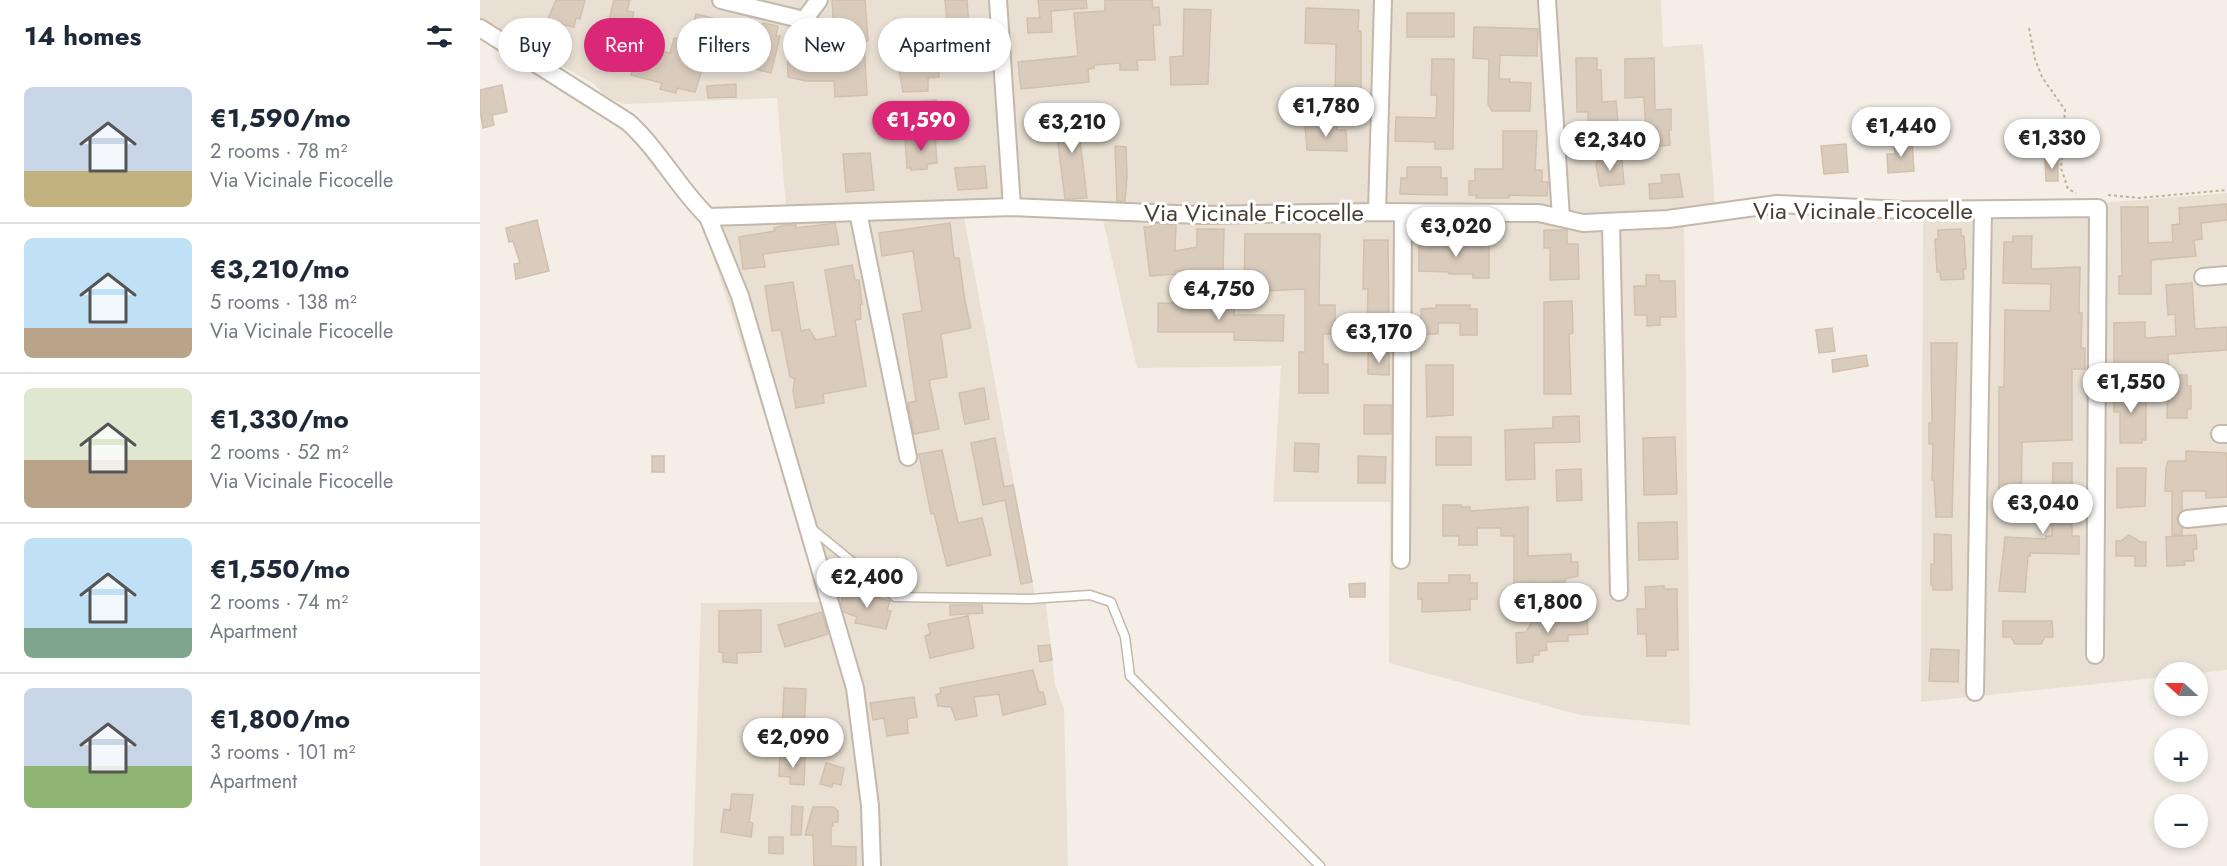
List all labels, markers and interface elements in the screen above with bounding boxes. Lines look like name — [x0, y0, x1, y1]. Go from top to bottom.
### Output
text: 14 homes — [24, 17, 141, 55]
chip: Buy — [498, 18, 572, 72]
chip: Rent — [584, 18, 665, 72]
chip: Filters — [677, 18, 771, 72]
chip: New — [783, 18, 866, 72]
chip: Apartment — [878, 18, 1011, 72]
icon: filters — [423, 20, 456, 53]
pin: €1,780 — [1277, 87, 1375, 138]
text: €1,780 — [1292, 92, 1360, 121]
text: €1,590/mo — [210, 99, 351, 137]
pin: €1,590 — [872, 101, 970, 152]
pin: €3,210 — [1023, 103, 1121, 154]
text: €1,590 — [886, 106, 956, 135]
pin: €1,440 — [1852, 107, 1950, 158]
text: €3,210 — [1038, 108, 1106, 137]
icon: home — [72, 111, 144, 183]
text: €1,440 — [1866, 112, 1936, 141]
pin: €1,330 — [2003, 119, 2101, 170]
pin: €2,340 — [1561, 121, 1659, 172]
text: €1,330 — [2018, 124, 2086, 153]
text: €2,340 — [1574, 126, 1646, 155]
text: 2 rooms · 78 m² — [210, 137, 347, 166]
text: Via Vicinale Ficocelle — [210, 166, 393, 195]
street label: Via Vicinale Ficocelle — [1753, 193, 1973, 228]
street label: Via Vicinale Ficocelle — [1144, 195, 1364, 230]
pin: €3,020 — [1407, 207, 1505, 258]
text: €3,020 — [1420, 212, 1492, 241]
text: €3,210/mo — [210, 250, 349, 288]
icon: home — [72, 262, 144, 334]
pin: €4,750 — [1170, 270, 1268, 321]
text: €4,750 — [1183, 275, 1255, 304]
text: 5 rooms · 138 m² — [210, 288, 357, 317]
pin: €3,170 — [1330, 313, 1428, 364]
text: Via Vicinale Ficocelle — [210, 317, 393, 346]
text: €3,170 — [1345, 318, 1413, 347]
pin: €1,550 — [2082, 363, 2180, 414]
text: €1,550 — [2097, 368, 2165, 397]
text: €1,330/mo — [210, 400, 349, 438]
icon: home — [72, 412, 144, 484]
text: 2 rooms · 52 m² — [210, 438, 349, 467]
text: Via Vicinale Ficocelle — [210, 467, 393, 496]
pin: €3,040 — [1994, 484, 2092, 535]
text: €3,040 — [2007, 489, 2079, 518]
text: €1,550/mo — [210, 550, 350, 588]
pin: €2,400 — [818, 558, 916, 609]
icon: home — [72, 562, 144, 634]
text: €2,400 — [830, 563, 904, 592]
pin: €1,800 — [1499, 583, 1597, 634]
text: 2 rooms · 74 m² — [210, 588, 348, 617]
text: €1,800 — [1514, 588, 1582, 617]
text: Apartment — [210, 617, 297, 646]
north arrow — [2154, 662, 2208, 716]
map controls — [2154, 662, 2208, 848]
text: €1,800/mo — [210, 700, 350, 738]
icon: home — [72, 712, 144, 784]
pin: €2,090 — [744, 718, 842, 769]
text: €2,090 — [757, 723, 829, 752]
button: + — [2154, 728, 2208, 782]
text: 3 rooms · 101 m² — [210, 738, 356, 767]
text: Apartment — [210, 767, 297, 796]
button: − — [2154, 794, 2208, 848]

